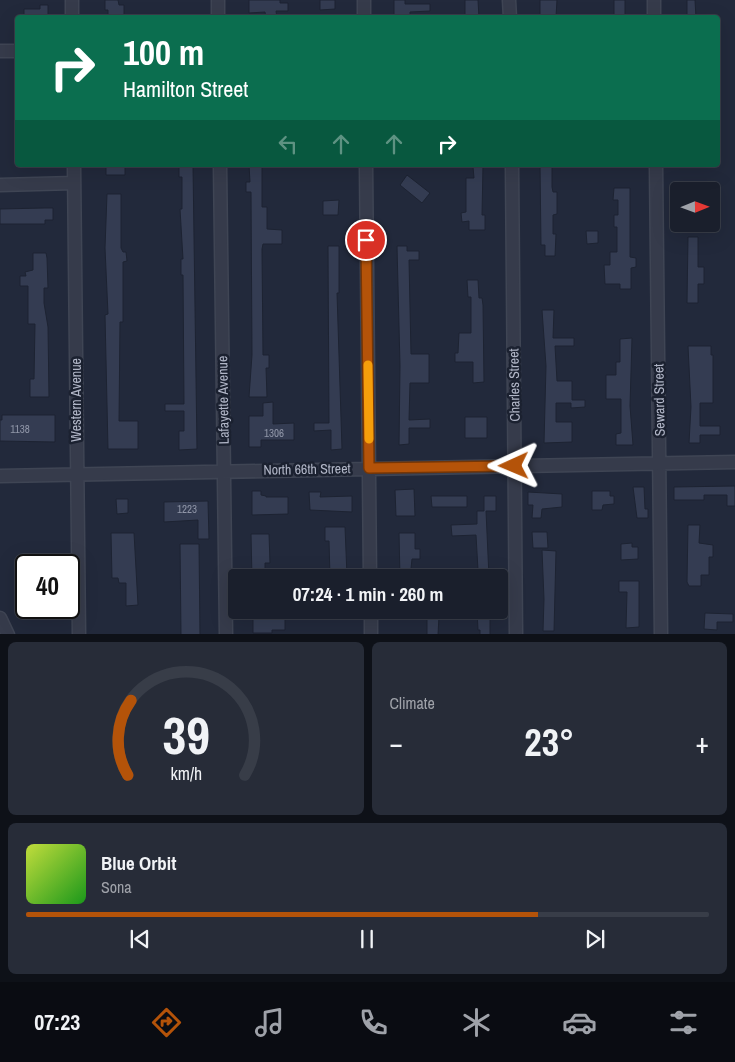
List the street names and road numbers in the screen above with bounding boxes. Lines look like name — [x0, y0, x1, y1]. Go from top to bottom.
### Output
street label: Charles Street — [504, 348, 524, 422]
street label: Lafayette Avenue — [213, 356, 233, 444]
street label: Western Avenue — [67, 358, 85, 442]
street label: Seward Street — [649, 363, 669, 437]
street label: North 66th Street — [263, 459, 351, 479]

